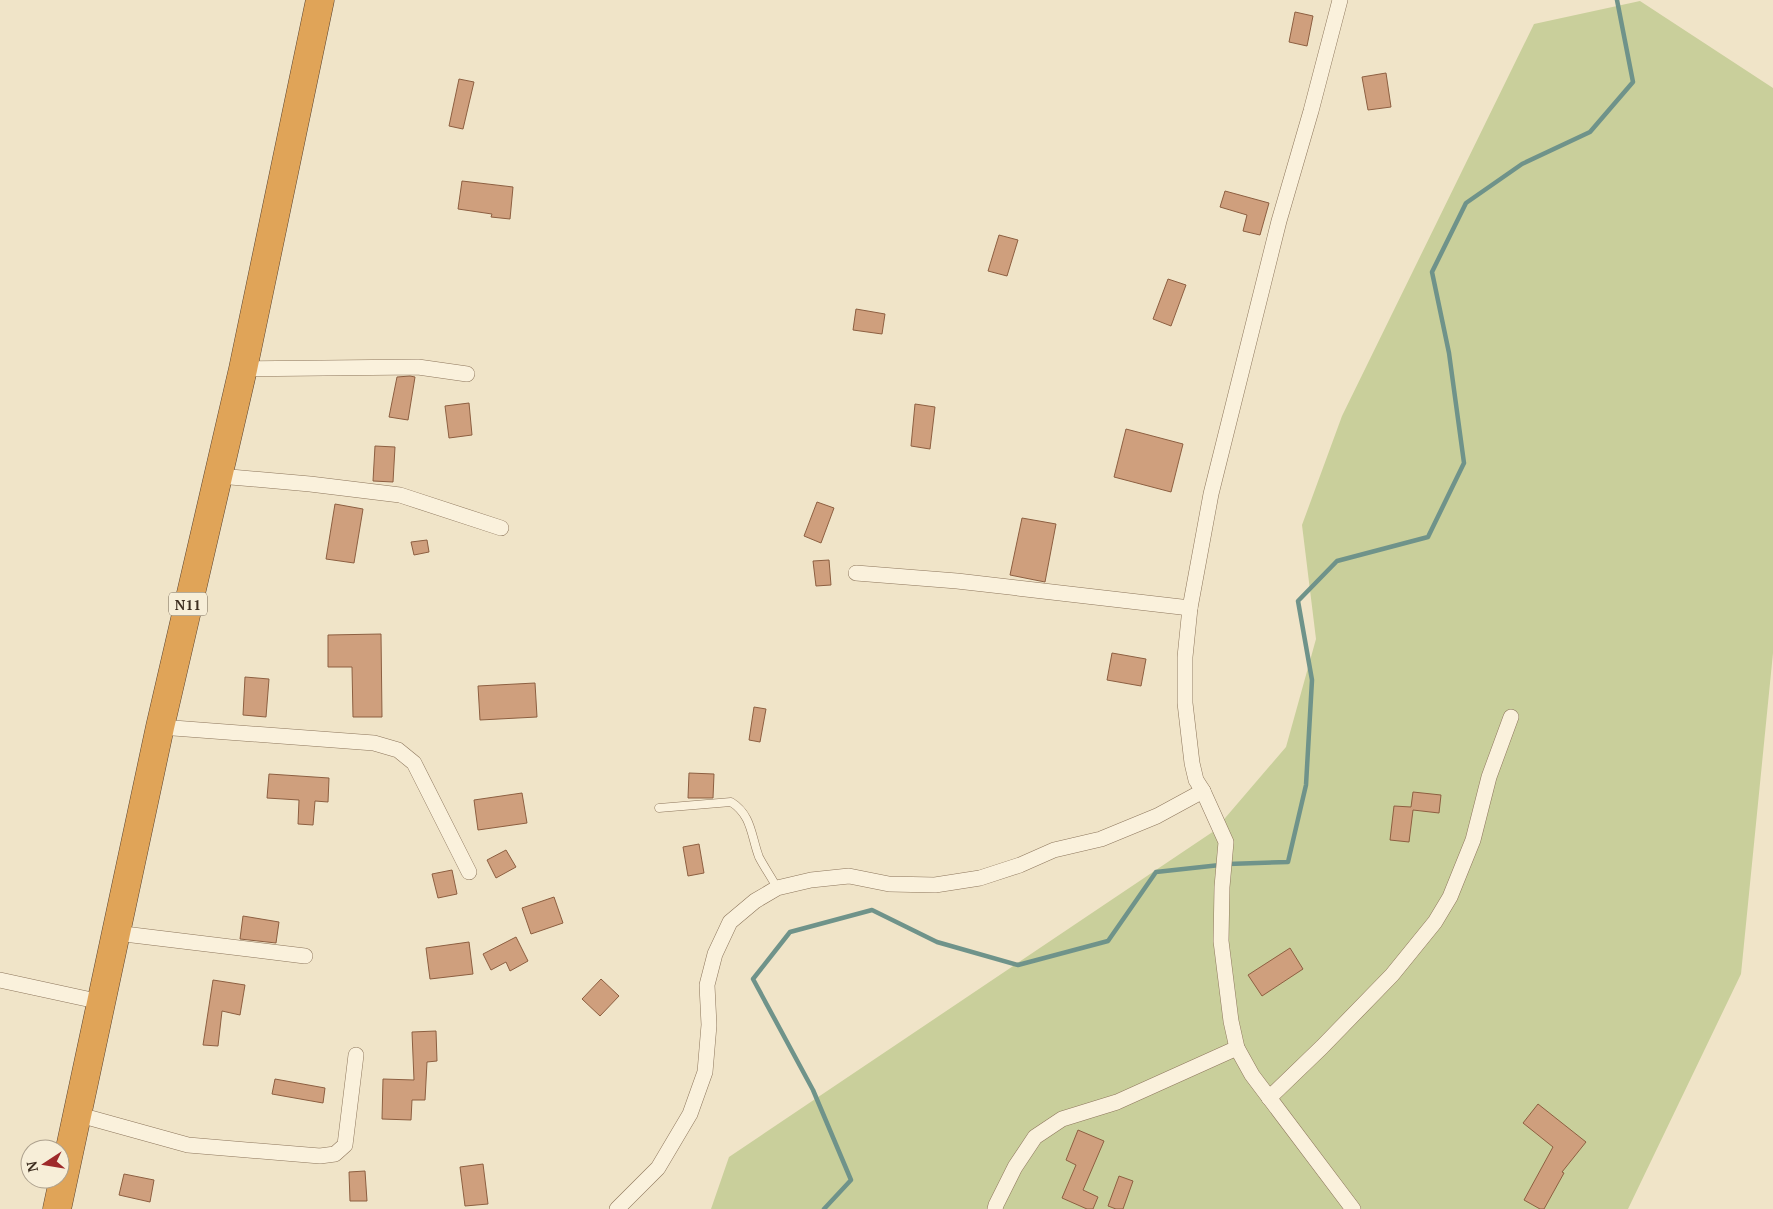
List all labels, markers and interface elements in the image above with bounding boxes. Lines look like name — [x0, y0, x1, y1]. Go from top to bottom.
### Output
road number: N11 — [169, 592, 207, 616]
north arrow — [20, 1139, 70, 1189]
text: N — [21, 1159, 42, 1174]

